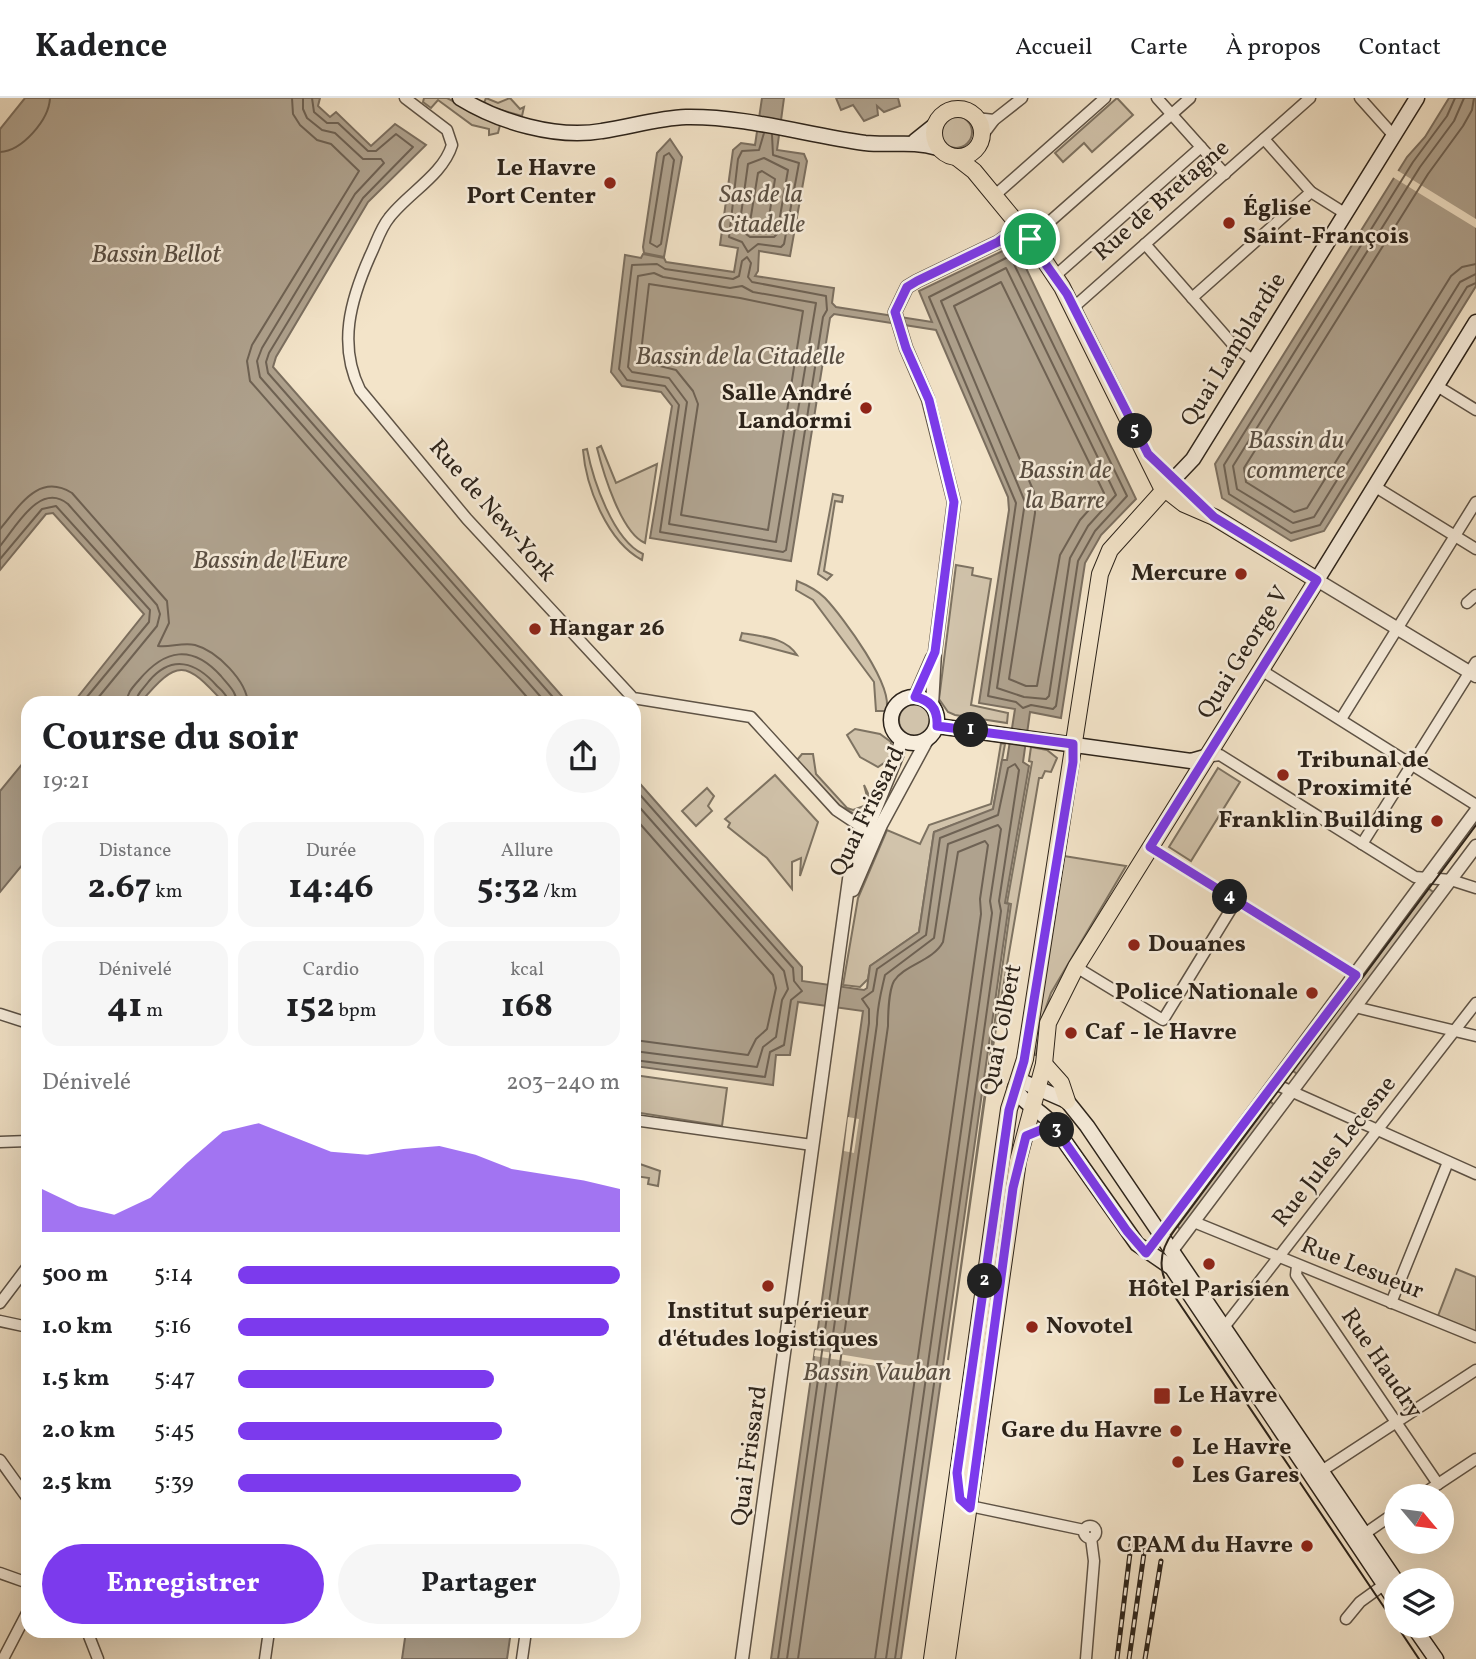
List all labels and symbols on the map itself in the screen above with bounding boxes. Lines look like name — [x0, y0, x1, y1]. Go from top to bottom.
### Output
street label: Rue de Bretagne — [1086, 132, 1238, 270]
place label: Le Havre Port Center — [466, 152, 596, 214]
marker: Le Havre Port Center — [602, 175, 618, 191]
water label: Sas de la Citadelle — [717, 177, 806, 243]
place label: Église Saint-François — [1243, 192, 1409, 254]
pin — [1000, 209, 1060, 269]
marker: Église Saint-François — [1221, 215, 1237, 231]
water label: Bassin Bellot — [91, 237, 221, 273]
street label: Quai Lamblardie — [1173, 266, 1295, 434]
water label: Bassin de la Citadelle — [635, 339, 845, 375]
place label: Salle André Landormi — [721, 377, 852, 439]
marker: Salle André Landormi — [858, 400, 874, 416]
pin: 5 — [1118, 414, 1152, 448]
water label: Bassin du commerce — [1247, 423, 1346, 489]
street label: Rue de New-York — [420, 432, 564, 590]
water label: Bassin de la Barre — [1018, 453, 1112, 519]
water label: Bassin de l'Eure — [193, 543, 348, 579]
place label: Mercure — [1131, 557, 1227, 591]
marker: Mercure — [1233, 566, 1249, 582]
street label: Quai George V — [1190, 580, 1298, 726]
place label: Hangar 26 — [549, 612, 665, 646]
marker: Hangar 26 — [527, 621, 543, 637]
pin: 1 — [954, 712, 988, 748]
street label: Quai Frissard — [822, 741, 914, 883]
place label: Tribunal de Proximité — [1297, 744, 1429, 806]
marker: Tribunal de Proximité — [1275, 767, 1291, 783]
place label: Franklin Building — [1218, 804, 1423, 838]
marker: Franklin Building — [1429, 813, 1445, 829]
pin: 4 — [1212, 880, 1248, 914]
place label: Douanes — [1148, 928, 1246, 962]
marker: Douanes — [1126, 937, 1142, 953]
street label: Quai Colbert — [973, 961, 1031, 1099]
place label: Police Nationale — [1115, 976, 1298, 1010]
marker: Police Nationale — [1304, 985, 1320, 1001]
place label: Caf - le Havre — [1085, 1016, 1237, 1050]
marker: Caf - le Havre — [1063, 1025, 1079, 1041]
street label: Rue Jules Lecesne — [1265, 1069, 1405, 1235]
pin: 3 — [1040, 1112, 1074, 1148]
street label: Rue Lesueur — [1295, 1229, 1429, 1309]
marker: Hôtel Parisien — [1201, 1256, 1217, 1272]
pin: 2 — [968, 1264, 1002, 1298]
place label: Hôtel Parisien — [1128, 1273, 1290, 1307]
marker: Institut supérieur d'études logistiques — [760, 1278, 776, 1294]
place label: Institut supérieur d'études logistiques — [658, 1295, 878, 1357]
street label: Rue Haudry — [1332, 1302, 1430, 1426]
place label: Novotel — [1046, 1310, 1133, 1344]
marker: Novotel — [1024, 1319, 1040, 1335]
water label: Bassin Vauban — [802, 1355, 952, 1391]
place label: Le Havre — [1178, 1379, 1278, 1413]
street label: Quai Frissard — [723, 1384, 777, 1528]
marker: Le Havre — [1152, 1386, 1172, 1406]
place label: Gare du Havre — [1001, 1414, 1162, 1448]
marker: Gare du Havre — [1168, 1423, 1184, 1439]
place label: Le Havre Les Gares — [1192, 1431, 1300, 1493]
marker: Le Havre Les Gares — [1170, 1454, 1186, 1470]
north arrow — [1384, 1484, 1454, 1554]
place label: CPAM du Havre — [1116, 1529, 1293, 1563]
marker: CPAM du Havre — [1299, 1538, 1315, 1554]

